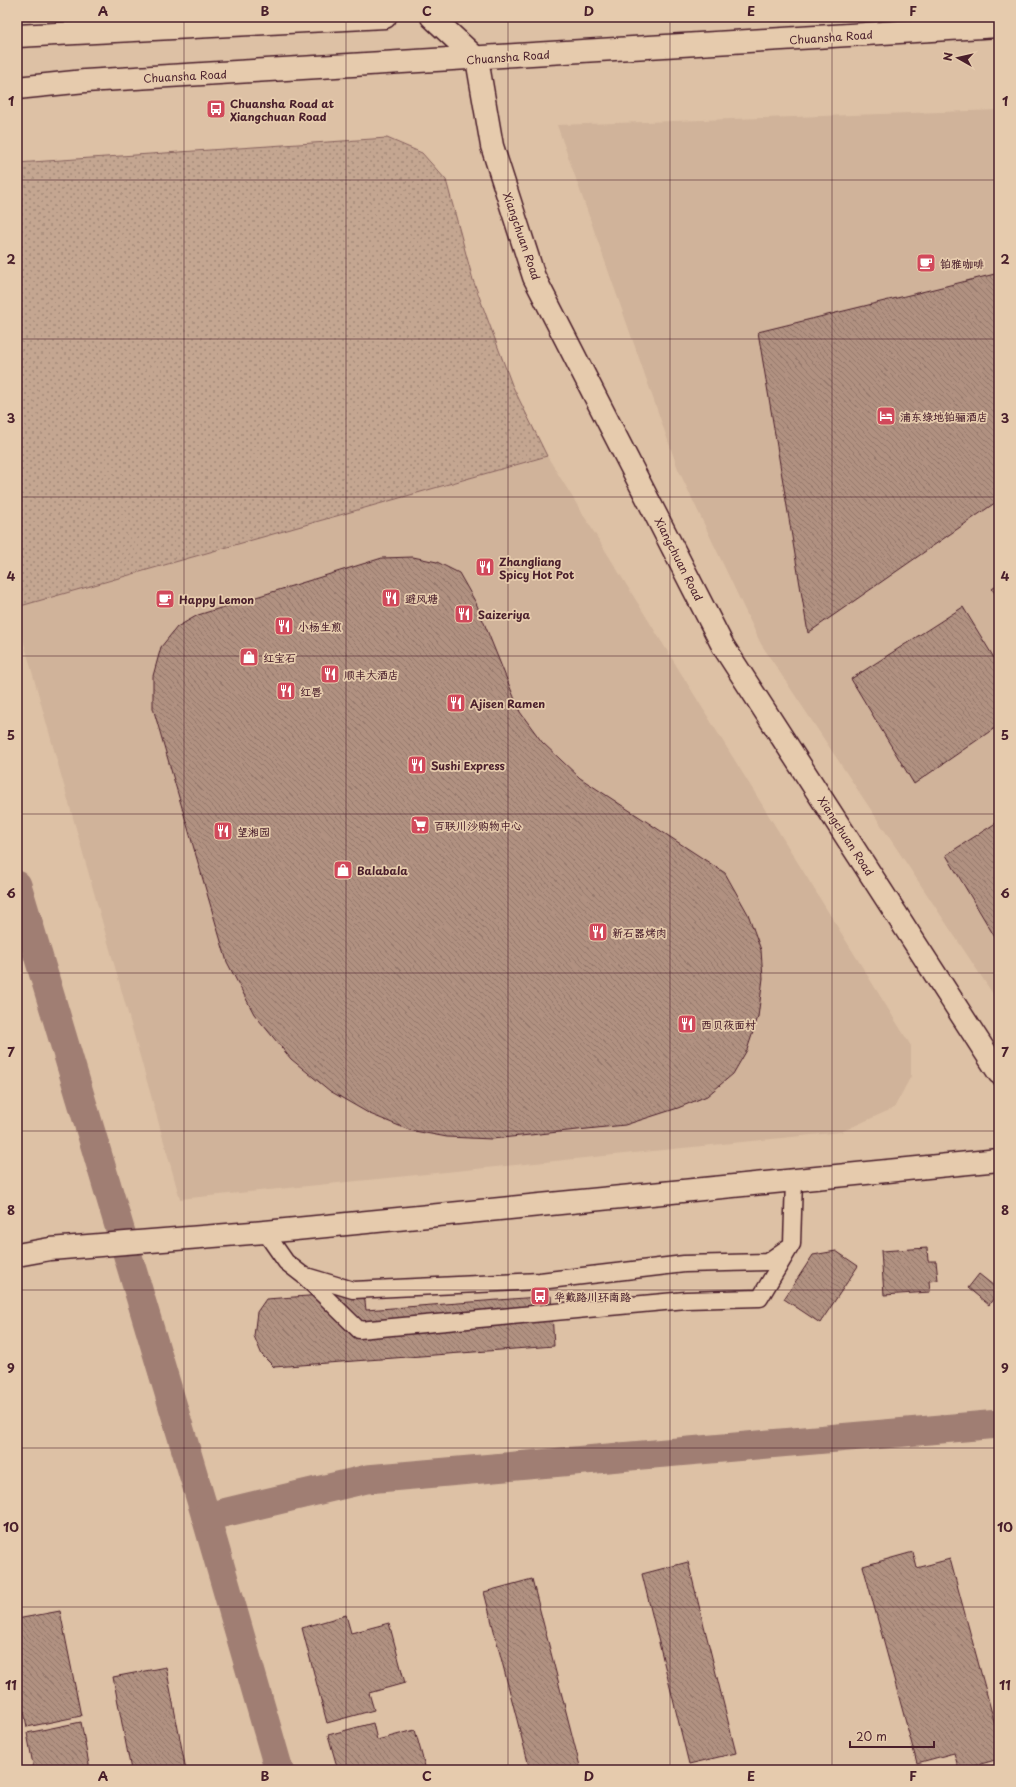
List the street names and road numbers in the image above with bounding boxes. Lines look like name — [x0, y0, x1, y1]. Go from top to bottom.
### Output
street label: Chuansha Road — [789, 26, 873, 48]
street label: Chuansha Road — [466, 46, 550, 68]
street label: Chuansha Road — [143, 65, 227, 87]
street label: Xiangchuan Road — [499, 190, 545, 282]
street label: Xiangchuan Road — [651, 514, 707, 604]
street label: Xiangchuan Road — [814, 793, 878, 879]

